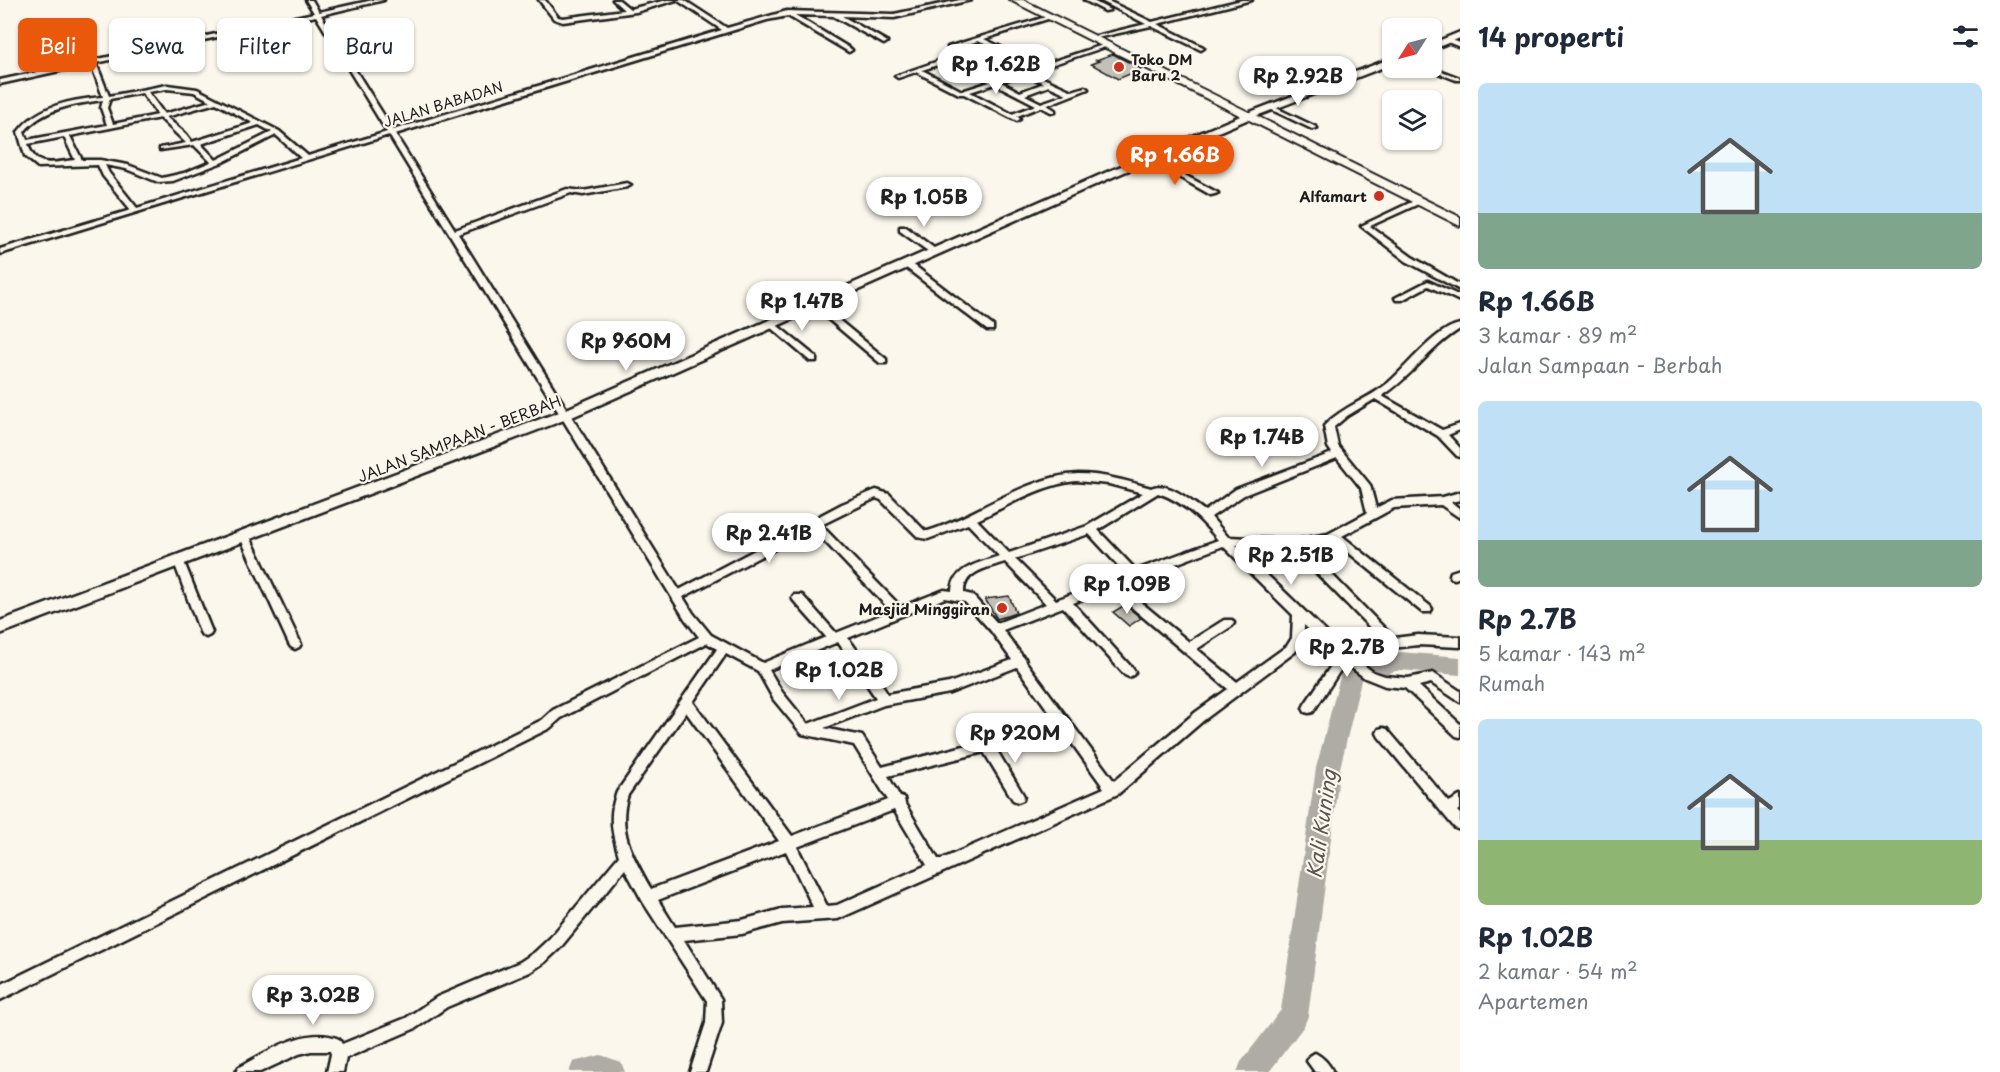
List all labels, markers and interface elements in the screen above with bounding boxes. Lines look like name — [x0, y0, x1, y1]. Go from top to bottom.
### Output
text: 14 properti — [1478, 17, 1624, 56]
chip: Beli — [18, 18, 97, 72]
chip: Sewa — [109, 18, 205, 72]
chip: Filter — [217, 18, 312, 72]
chip: Baru — [324, 18, 414, 72]
north arrow — [1382, 18, 1442, 78]
map controls — [1382, 18, 1442, 150]
icon: filters — [1949, 20, 1982, 53]
pin: Rp 1.62B — [934, 44, 1058, 95]
text: Rp 1.62B — [951, 48, 1041, 78]
place label: Toko DM Baru 2 — [1131, 49, 1192, 86]
pin: Rp 2.92B — [1236, 56, 1360, 107]
marker: Toko DM Baru 2 — [1112, 60, 1126, 74]
text: Rp 2.92B — [1253, 60, 1343, 90]
street label: JALAN BABADAN — [381, 76, 505, 132]
button: layers — [1382, 90, 1442, 150]
icon: home — [1676, 122, 1784, 230]
pin: Rp 1.66B — [1113, 135, 1237, 186]
text: Rp 1.66B — [1130, 139, 1220, 169]
pin: Rp 1.05B — [862, 177, 986, 228]
text: Rp 1.05B — [880, 181, 968, 211]
place label: Alfamart — [1300, 186, 1367, 207]
marker: Alfamart — [1372, 189, 1386, 203]
pin: Rp 1.47B — [740, 281, 864, 332]
text: Rp 1.66B — [1478, 281, 1595, 320]
text: Rp 1.47B — [760, 285, 844, 315]
text: 3 kamar · 89 m² — [1478, 320, 1637, 350]
pin: Rp 960M — [571, 321, 681, 372]
text: Rp 960M — [580, 325, 672, 355]
text: Jalan Sampaan - Berbah — [1478, 350, 1723, 380]
street label: JALAN SAMPAAN - BERBAH — [354, 388, 564, 488]
pin: Rp 1.74B — [1200, 417, 1324, 468]
text: Rp 1.74B — [1220, 421, 1304, 451]
icon: home — [1676, 440, 1784, 548]
pin: Rp 2.41B — [707, 513, 831, 564]
text: Rp 2.41B — [726, 517, 812, 547]
pin: Rp 2.51B — [1229, 535, 1353, 586]
text: Rp 2.51B — [1248, 539, 1334, 569]
pin: Rp 1.09B — [1065, 564, 1189, 615]
text: Rp 1.09B — [1083, 568, 1171, 598]
place label: Masjid Minggiran — [859, 597, 990, 620]
text: Rp 2.7B — [1478, 599, 1577, 638]
marker: Masjid Minggiran — [995, 601, 1009, 615]
pin: Rp 2.7B — [1292, 627, 1402, 678]
text: Rp 2.7B — [1309, 631, 1385, 661]
text: 5 kamar · 143 m² — [1478, 638, 1646, 668]
pin: Rp 1.02B — [777, 650, 901, 701]
text: Rp 1.02B — [795, 654, 883, 684]
text: Rumah — [1478, 668, 1545, 698]
pin: Rp 920M — [960, 713, 1070, 764]
text: Rp 920M — [970, 717, 1060, 747]
icon: home — [1676, 758, 1784, 866]
water label: Kali Kuning — [1299, 766, 1344, 880]
text: Rp 1.02B — [1478, 917, 1593, 956]
text: 2 kamar · 54 m² — [1478, 956, 1638, 986]
pin: Rp 3.02B — [251, 975, 375, 1026]
text: Rp 3.02B — [266, 979, 360, 1009]
text: Apartemen — [1478, 986, 1589, 1016]

